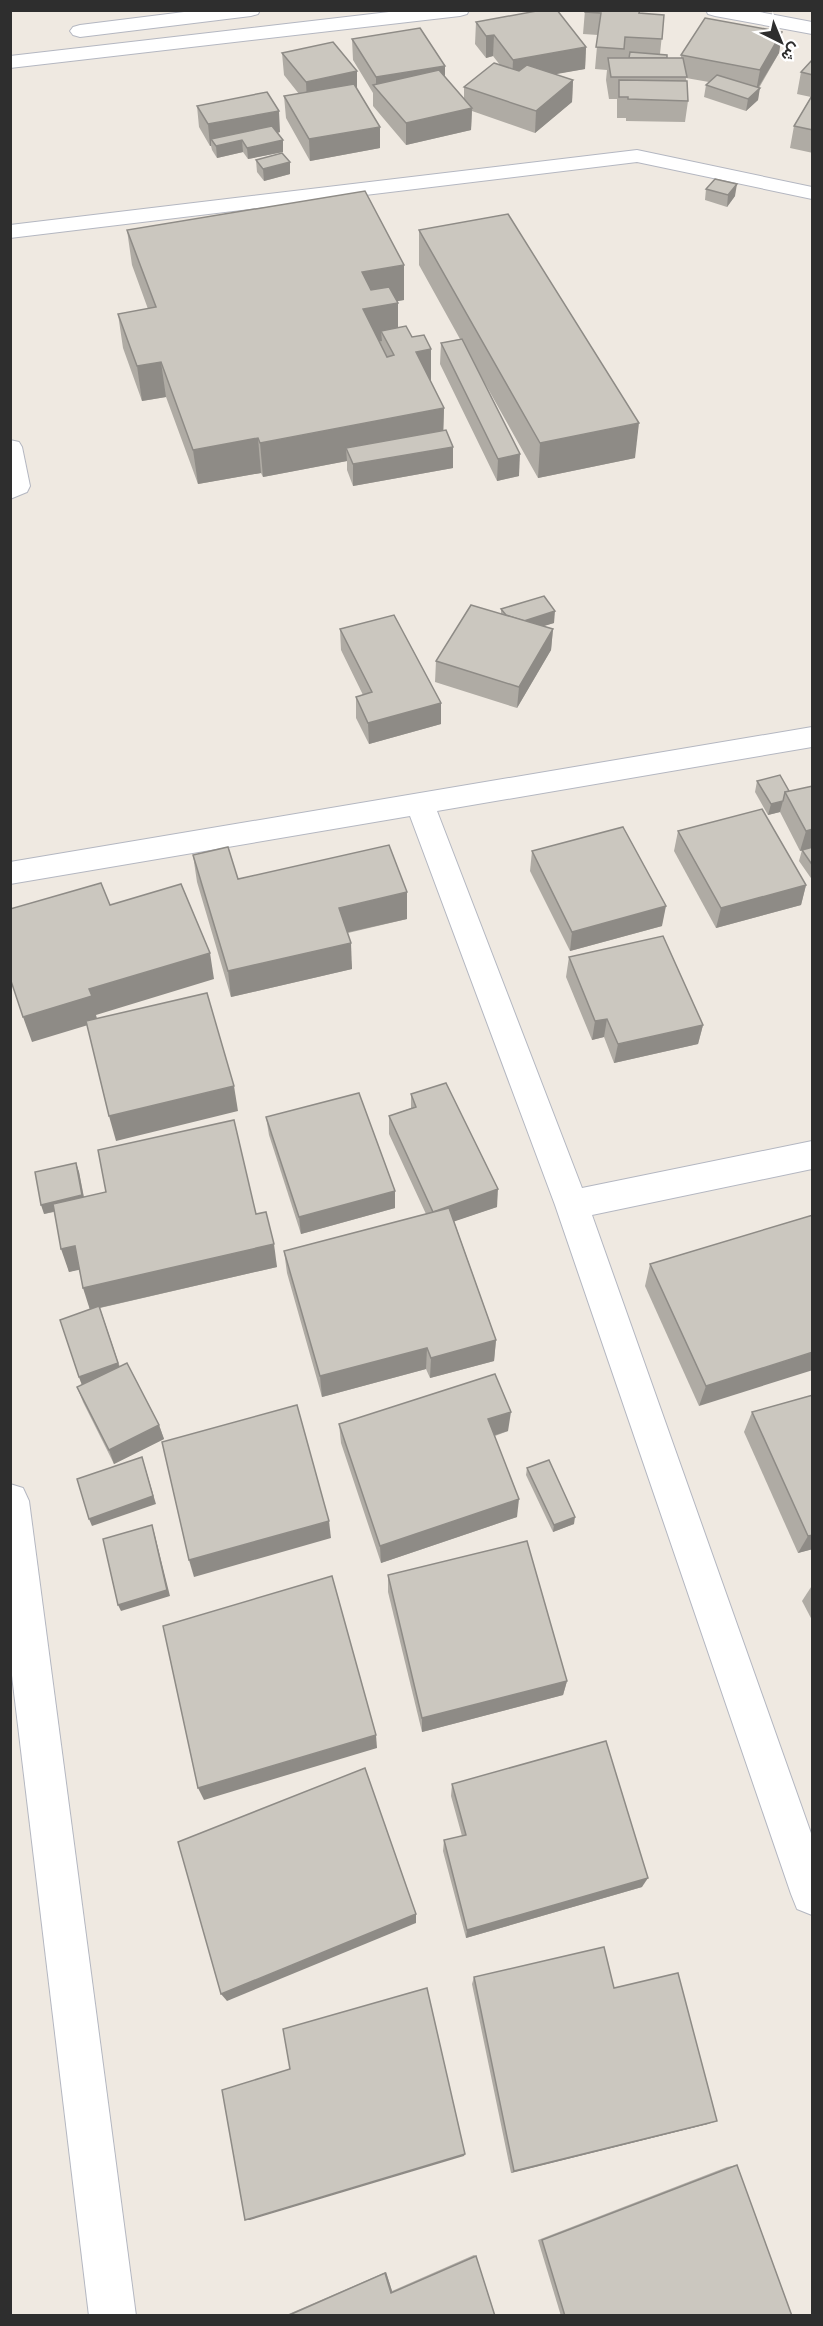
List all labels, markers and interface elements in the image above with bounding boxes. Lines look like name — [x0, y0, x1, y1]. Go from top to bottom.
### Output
north arrow — [751, 12, 811, 72]
text: ش — [777, 39, 804, 66]

